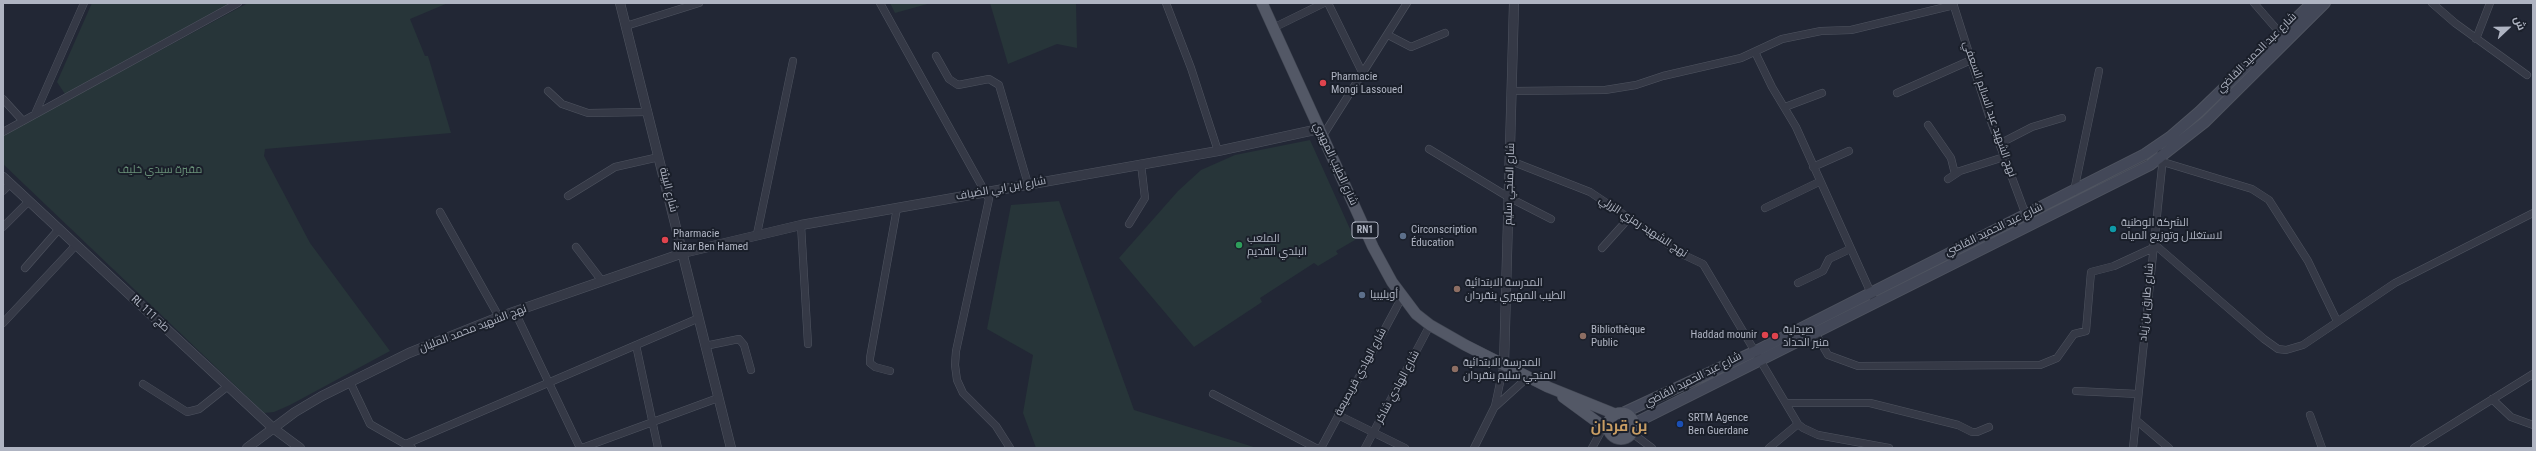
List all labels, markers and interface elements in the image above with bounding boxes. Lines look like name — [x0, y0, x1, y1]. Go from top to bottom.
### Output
north arrow — [2488, 8, 2528, 48]
street label: شارع عبد الحميد القاضي — [2214, 10, 2300, 96]
text: ش — [2511, 14, 2528, 32]
street label: نهج الشهيد عبد السالم السعفي — [1960, 39, 2018, 179]
place label: Pharmacie Mongi Lassoued — [1331, 70, 1403, 96]
marker: Pharmacie Mongi Lassoued — [1318, 78, 1328, 88]
street label: شارع الطيب المهيري — [1310, 120, 1360, 208]
street label: شارع المنجي سليم — [1502, 143, 1518, 225]
park label: مقبرة سيدي خليف — [118, 163, 202, 177]
street label: شارع البيئة — [656, 166, 680, 214]
street label: شارع ابن ابي الضياف — [955, 175, 1047, 203]
street label: نهج الشهيد رمزي الزرلي — [1596, 193, 1690, 261]
street label: شارع عبد الحميد القاضي — [1943, 201, 2045, 259]
place label: الشركة الوطنية لاستغلال وتوزيع المياه — [2121, 216, 2222, 242]
road number: RN1 — [1352, 222, 1378, 238]
place label: Circonscription Éducation — [1411, 223, 1477, 249]
marker: الشركة الوطنية لاستغلال وتوزيع المياه — [2108, 224, 2118, 234]
place label: Pharmacie Nizar Ben Hamed — [673, 227, 748, 253]
marker: Circonscription Éducation — [1398, 231, 1408, 241]
place label: الملعب البلدي القديم — [1247, 232, 1307, 258]
marker: Pharmacie Nizar Ben Hamed — [660, 235, 670, 245]
marker: الملعب البلدي القديم — [1234, 240, 1244, 250]
street label: شارع طارق بن زياد — [2137, 262, 2157, 342]
place label: المدرسة الابتدائية الطيب المهيري بنقردان — [1465, 276, 1566, 302]
marker: المدرسة الابتدائية الطيب المهيري بنقردان — [1452, 284, 1462, 294]
place label: أويليبيا — [1370, 288, 1398, 302]
marker: أويليبيا — [1357, 290, 1367, 300]
street label: RL طج 111 — [128, 293, 172, 335]
street label: نهج الشهيد محمد المليان — [417, 302, 529, 356]
place label: Bibliothèque Public — [1591, 323, 1645, 349]
place label: صيدلية منير الحداد — [1783, 323, 1829, 349]
street label: شارع الهادي قريصيعة — [1332, 326, 1390, 418]
place label: Haddad mounir — [1690, 328, 1757, 342]
marker: Haddad mounir — [1760, 330, 1770, 340]
marker: Bibliothèque Public — [1578, 331, 1588, 341]
marker: صيدلية منير الحداد — [1770, 331, 1780, 341]
street label: شارع الهادي شاكر — [1373, 348, 1423, 426]
street label: شارع عبد الحميد القاضي — [1642, 350, 1744, 410]
place label: المدرسة الابتدائية المنجي سليم بنقردان — [1463, 356, 1556, 382]
marker: المدرسة الابتدائية المنجي سليم بنقردان — [1450, 364, 1460, 374]
place label: SRTM Agence Ben Guerdane — [1688, 411, 1748, 437]
district label: بن قردان — [1591, 418, 1647, 436]
marker: SRTM Agence Ben Guerdane — [1675, 419, 1685, 429]

